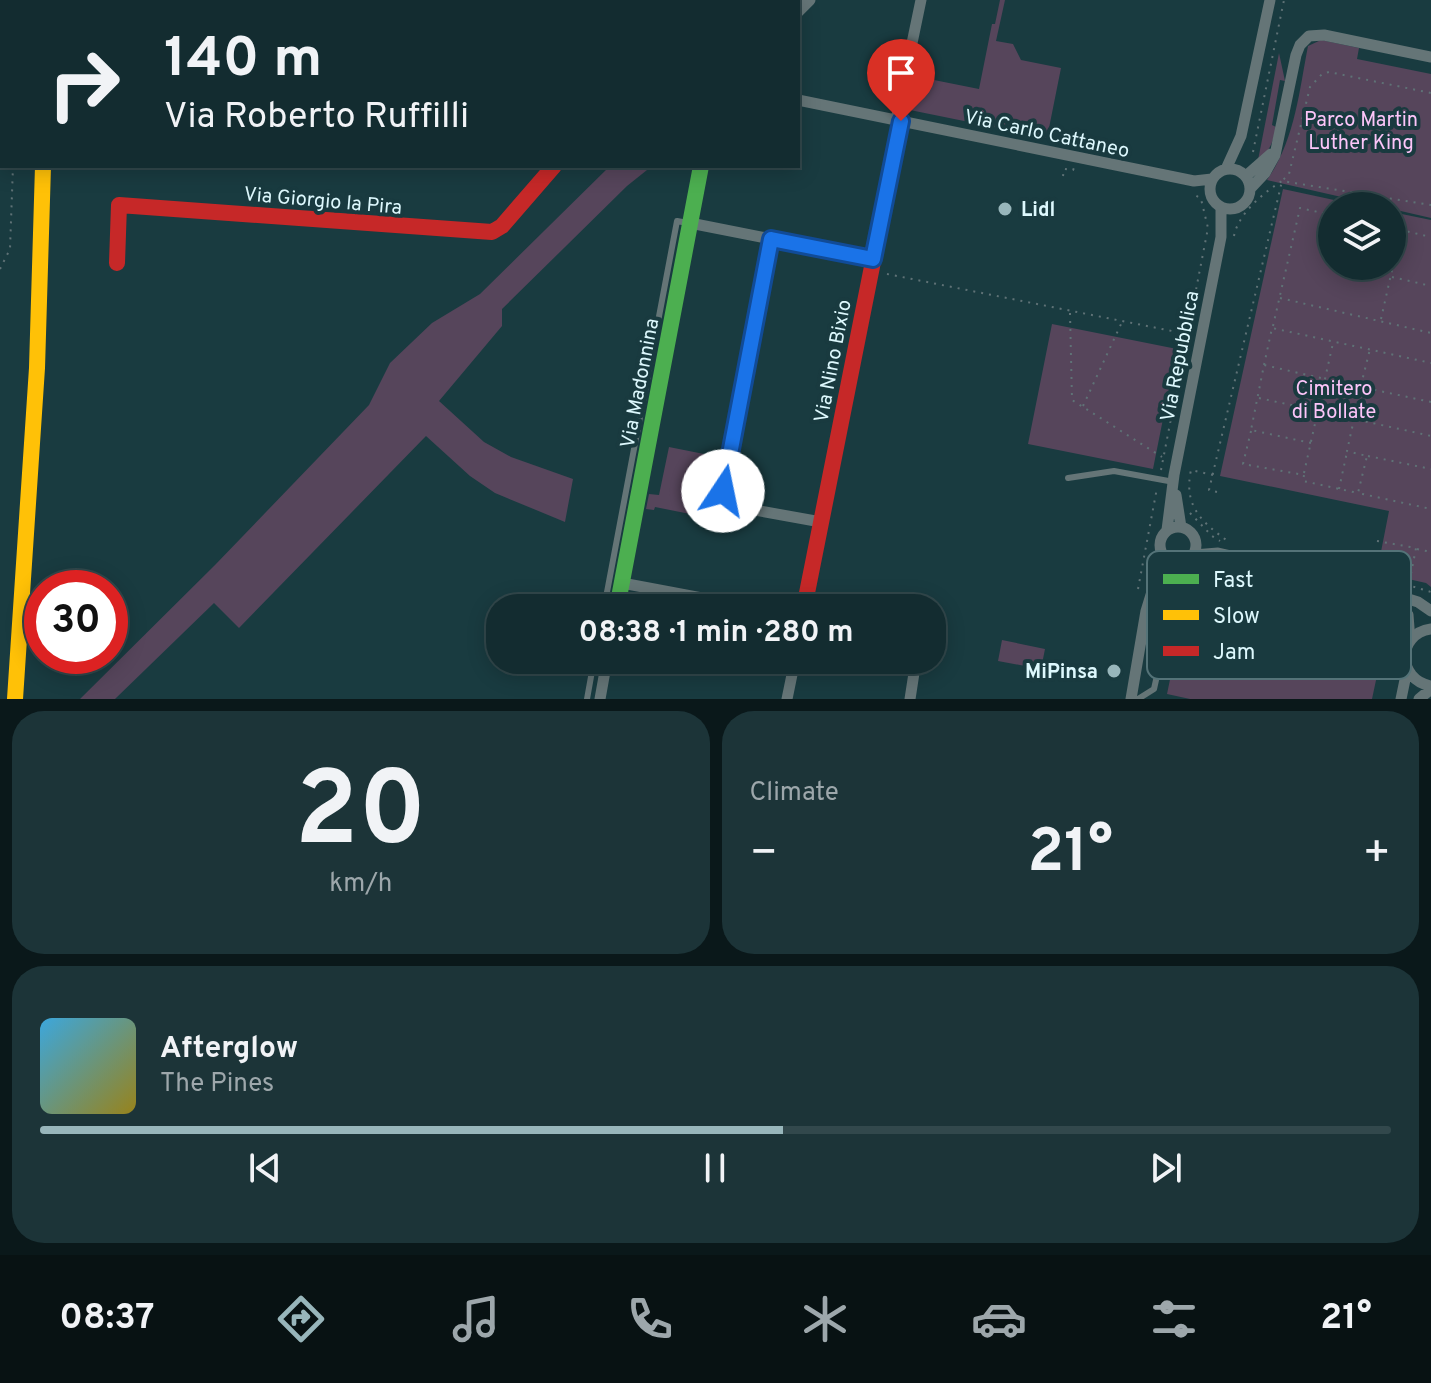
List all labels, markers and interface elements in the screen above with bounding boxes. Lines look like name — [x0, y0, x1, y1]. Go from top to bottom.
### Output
text: 140 m — [164, 26, 322, 96]
icon: right — [32, 32, 136, 136]
pin — [867, 39, 935, 121]
icon: arrive — [879, 51, 923, 95]
text: Via Roberto Ruffilli — [164, 95, 469, 141]
street label: Via Carlo Cattaneo — [962, 105, 1132, 165]
park label: Parco Martin Luther King — [1304, 108, 1418, 157]
street label: Via Giorgio la Pira — [243, 182, 403, 222]
map controls — [1318, 192, 1406, 280]
button: layers — [1318, 192, 1406, 280]
place label: Lidl — [1021, 198, 1055, 224]
marker: Lidl — [996, 200, 1014, 218]
street label: Via Repubblica — [1156, 289, 1206, 424]
street label: Via Nino Bixio — [809, 298, 859, 425]
street label: Via Madonnina — [616, 316, 666, 450]
park label: Cimitero di Bollate — [1292, 377, 1376, 426]
position arrow — [681, 449, 765, 533]
legend — [1147, 551, 1411, 679]
text: Fast — [1213, 568, 1254, 595]
speed limit sign: 30 — [24, 570, 128, 674]
text: Slow — [1213, 604, 1260, 631]
text: 08:38 · 1 min · 280 m — [578, 615, 854, 652]
text: Jam — [1213, 640, 1256, 667]
place label: MiPinsa — [1025, 660, 1098, 686]
marker: MiPinsa — [1105, 662, 1123, 680]
text: 20 — [295, 750, 427, 882]
text: Climate — [750, 777, 839, 810]
text: 21° — [1027, 817, 1113, 893]
text: − — [750, 827, 778, 883]
text: + — [1363, 827, 1391, 883]
text: km/h — [329, 868, 392, 901]
text: Afterglow — [160, 1031, 298, 1068]
text: The Pines — [160, 1068, 274, 1101]
icon: previous — [243, 1146, 287, 1190]
icon: pause — [693, 1146, 737, 1190]
icon: next — [1144, 1146, 1188, 1190]
icon: directions — [273, 1291, 329, 1347]
icon: music — [448, 1291, 504, 1347]
icon: phone — [622, 1291, 678, 1347]
icon: climate — [797, 1291, 853, 1347]
icon: car — [971, 1291, 1027, 1347]
icon: filters — [1146, 1291, 1202, 1347]
text: 08:37 — [59, 1296, 155, 1342]
text: 21° — [1320, 1296, 1372, 1342]

